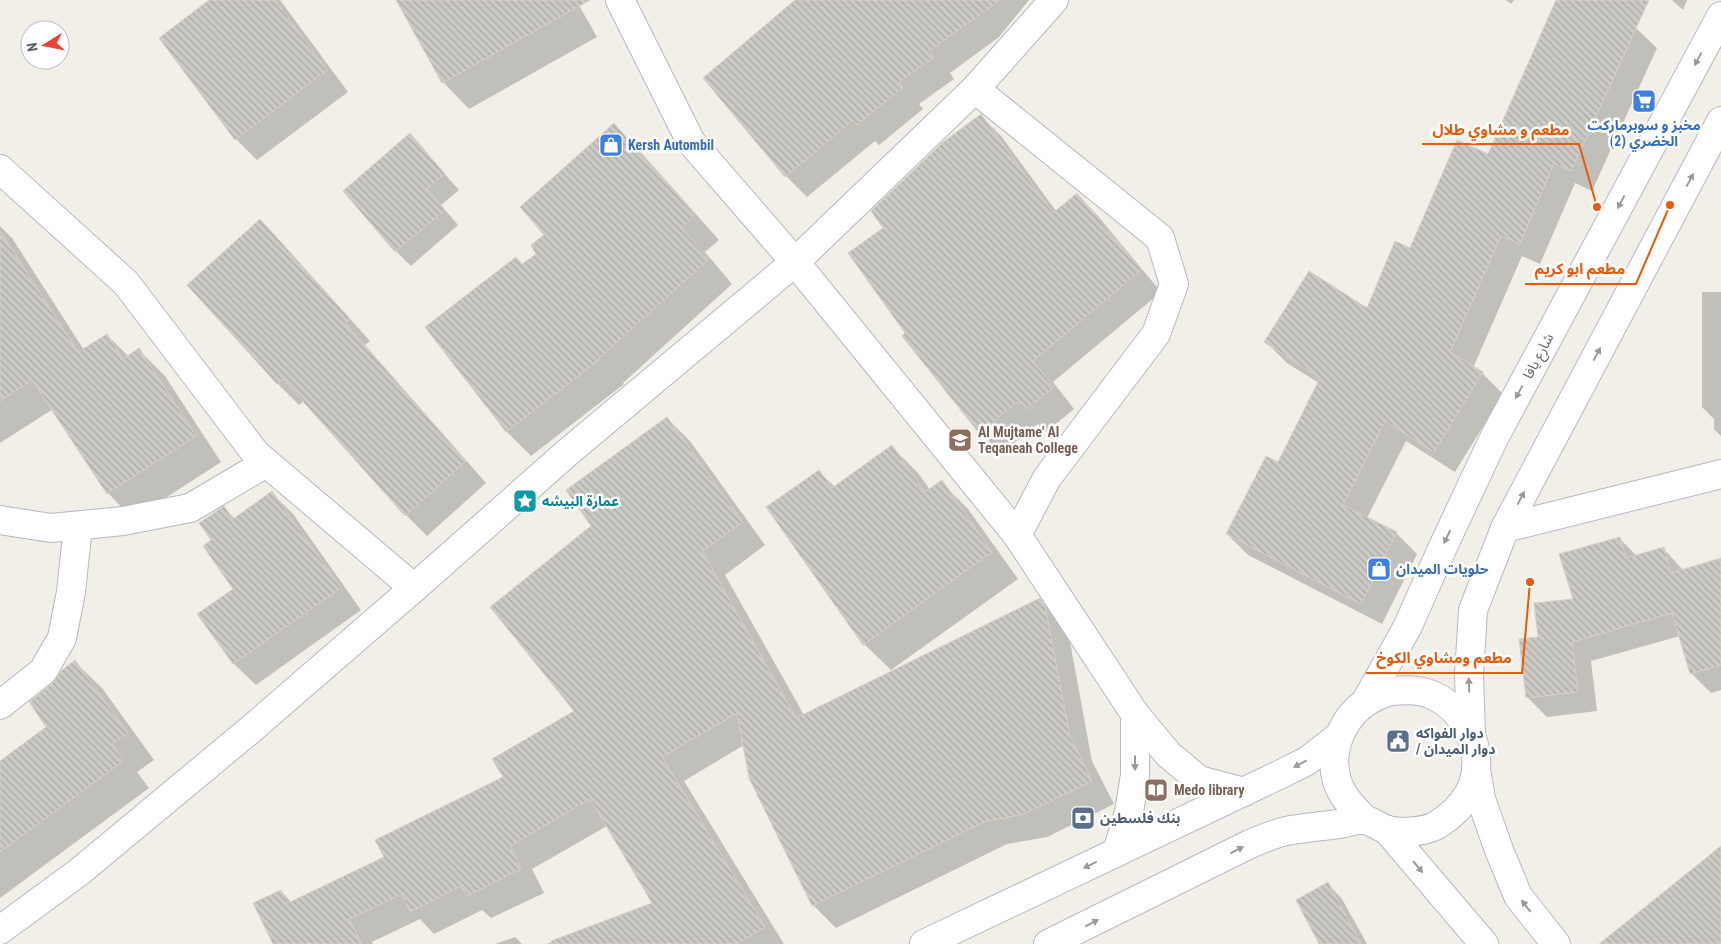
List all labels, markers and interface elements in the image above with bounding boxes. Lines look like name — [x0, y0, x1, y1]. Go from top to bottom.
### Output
north arrow — [20, 20, 70, 70]
text: N — [24, 42, 41, 53]
one-way arrow — [1694, 52, 1702, 66]
supermarket icon: مخبز و سوبرماركت الخضري (2) — [1631, 88, 1657, 114]
callout: مطعم و مشاوي طلال — [1422, 114, 1579, 144]
place label: مخبز و سوبرماركت الخضري (2) — [1587, 117, 1701, 152]
text: مطعم و مشاوي طلال — [1432, 121, 1570, 141]
shop icon: Kersh Autombil — [598, 132, 624, 158]
place label: Kersh Autombil — [628, 137, 714, 153]
one-way arrow — [1686, 173, 1694, 187]
one-way arrow — [1617, 195, 1625, 210]
callout: مطعم ابو كريم — [1525, 254, 1636, 284]
text: مطعم ابو كريم — [1535, 260, 1625, 280]
street label: شارع يافا — [1519, 331, 1559, 383]
one-way arrow — [1593, 347, 1601, 362]
one-way arrow — [1515, 384, 1523, 399]
place label: Al Mujtame' Al Teqaneah College — [978, 424, 1078, 456]
school or university icon: Al Mujtame' Al Teqaneah College — [947, 427, 973, 453]
place icon: عمارة البيشه — [512, 488, 538, 514]
one-way arrow — [1517, 491, 1525, 505]
place label: عمارة البيشه — [542, 493, 619, 510]
one-way arrow — [1443, 530, 1451, 544]
shop icon: حلويات الميدان — [1366, 556, 1392, 582]
place label: حلويات الميدان — [1396, 561, 1489, 577]
callout: مطعم ومشاوي الكوخ — [1366, 643, 1522, 673]
text: مطعم ومشاوي الكوخ — [1376, 649, 1512, 669]
one-way arrow — [1465, 677, 1473, 693]
place label: دوار الفواكه / دوار الميدان — [1416, 725, 1496, 758]
public building icon: دوار الفواكه / دوار الميدان — [1385, 728, 1411, 754]
one-way arrow — [1131, 755, 1139, 771]
one-way arrow — [1292, 760, 1307, 768]
library icon: Medo library — [1143, 777, 1169, 803]
place label: Medo library — [1174, 782, 1245, 798]
bank icon: بنك فلسطين — [1070, 805, 1096, 831]
place label: بنك فلسطين — [1100, 810, 1181, 826]
one-way arrow — [1230, 846, 1245, 854]
one-way arrow — [1083, 861, 1097, 869]
one-way arrow — [1413, 861, 1424, 874]
one-way arrow — [1521, 899, 1532, 912]
one-way arrow — [1085, 918, 1099, 926]

